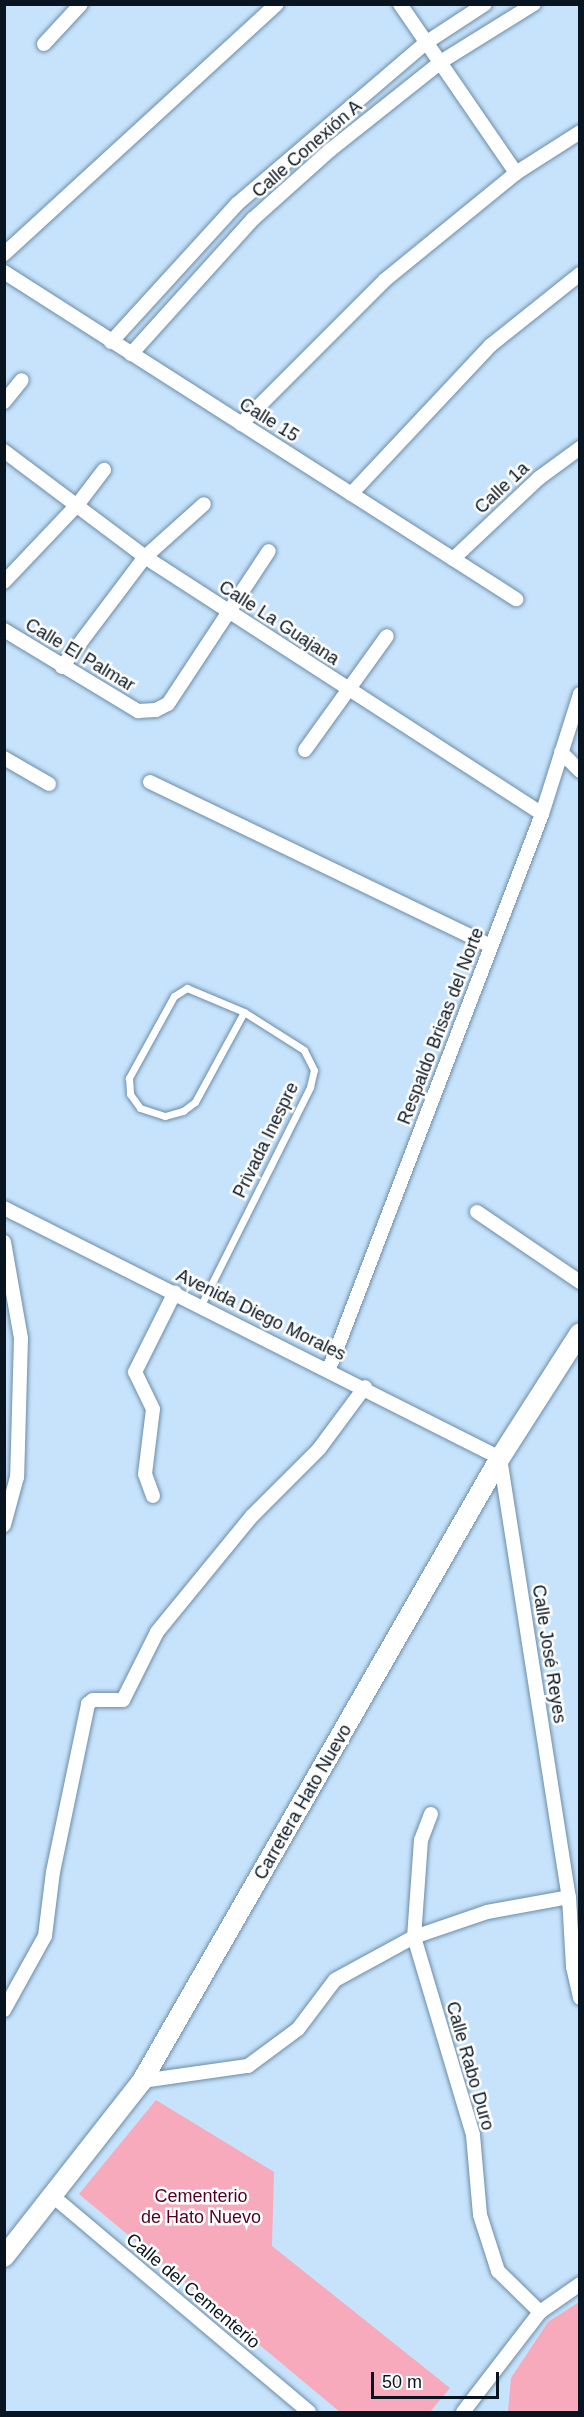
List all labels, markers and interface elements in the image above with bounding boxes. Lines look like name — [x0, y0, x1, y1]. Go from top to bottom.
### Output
street label: Calle Conexión A — [247, 95, 367, 203]
street label: Calle 15 — [235, 393, 303, 447]
street label: Calle 1a — [470, 458, 534, 518]
street label: Calle La Guajana — [215, 576, 343, 670]
street label: Calle El Palmar — [21, 614, 139, 696]
street label: Respaldo Brisas del Norte — [393, 925, 489, 1127]
street label: Privada Inespre — [229, 1079, 303, 1201]
street label: Avenida Diego Morales — [173, 1265, 349, 1365]
street label: Calle José Reyes — [527, 1583, 571, 1725]
street label: Carretera Hato Nuevo — [250, 1720, 356, 1884]
street label: Calle Rabo Duro — [441, 1999, 499, 2133]
park label: Cementerio de Hato Nuevo — [141, 2186, 261, 2228]
street label: Calle del Cementerio — [122, 2229, 264, 2353]
scale bar — [374, 2360, 502, 2398]
text: 50 m — [382, 2372, 422, 2392]

